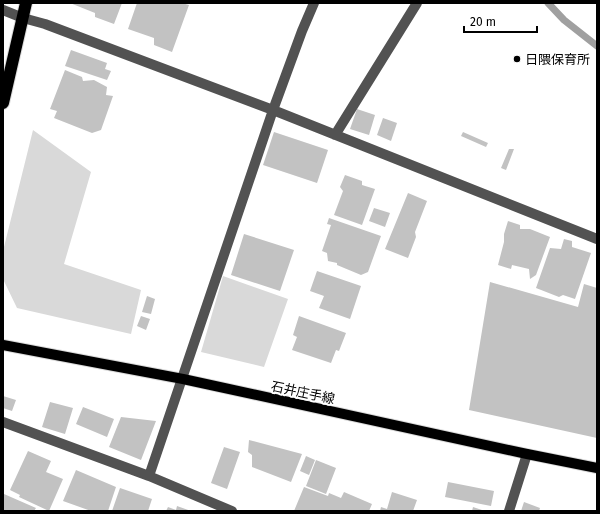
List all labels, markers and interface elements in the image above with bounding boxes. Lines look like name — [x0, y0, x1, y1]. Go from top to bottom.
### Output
scale bar — [464, 8, 537, 34]
text: 20 m — [470, 15, 496, 29]
place label: 日隈保育所 — [525, 52, 590, 67]
marker: 日隈保育所 — [512, 54, 522, 64]
street label: 石井庄手線 — [270, 378, 336, 407]

